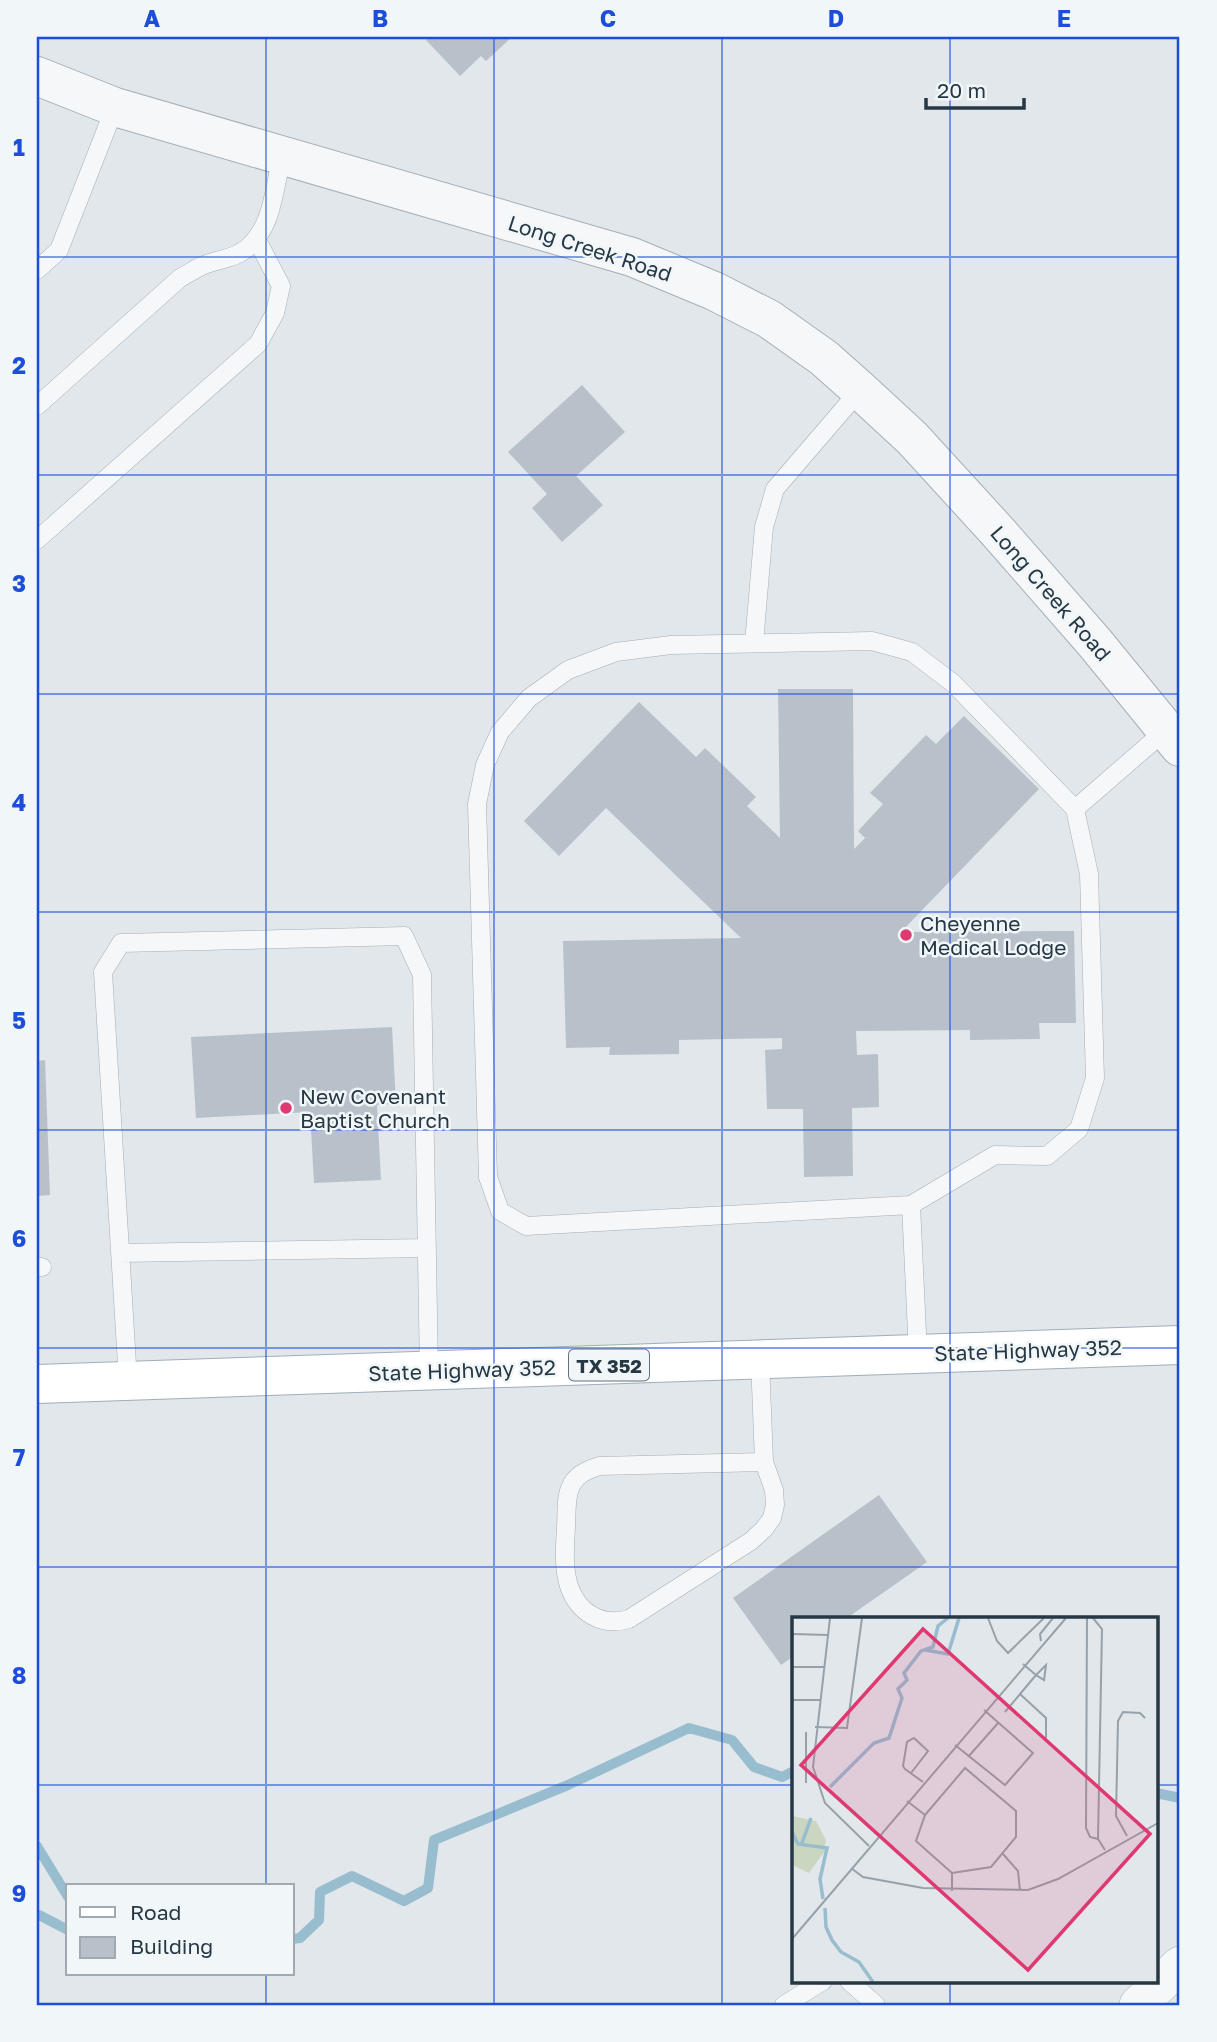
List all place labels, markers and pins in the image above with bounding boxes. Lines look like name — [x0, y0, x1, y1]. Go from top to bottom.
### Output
place label: Cheyenne Medical Lodge — [920, 910, 1066, 960]
marker: Cheyenne Medical Lodge — [898, 927, 914, 943]
place label: New Covenant Baptist Church — [300, 1083, 450, 1133]
marker: New Covenant Baptist Church — [278, 1100, 294, 1116]

